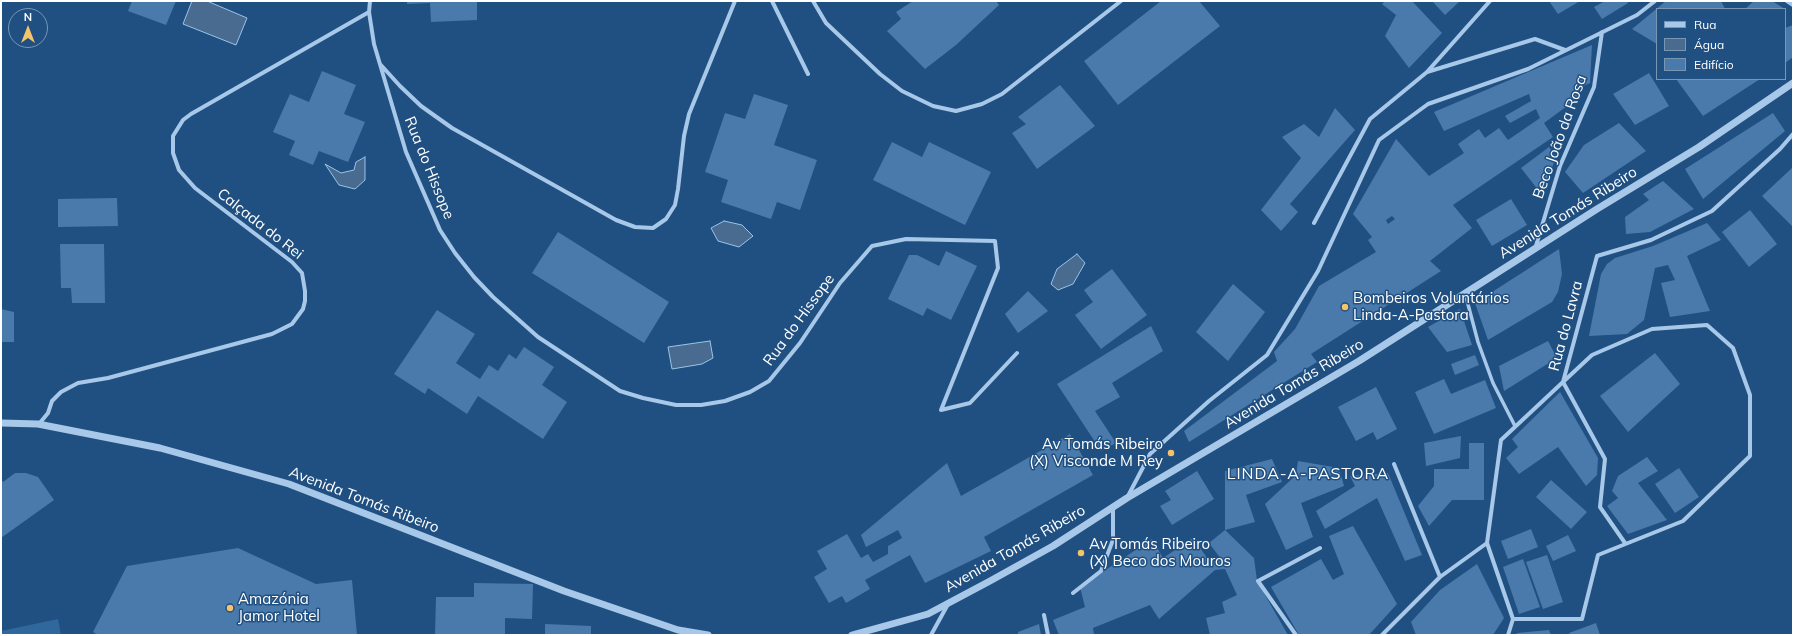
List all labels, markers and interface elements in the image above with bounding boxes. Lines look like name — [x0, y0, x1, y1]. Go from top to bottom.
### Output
north arrow — [8, 8, 48, 48]
legend — [1656, 8, 1786, 80]
text: N — [24, 10, 32, 24]
text: Rua — [1694, 17, 1716, 32]
text: Água — [1694, 37, 1724, 52]
text: Edifício — [1694, 57, 1734, 72]
street label: Beco João da Rosa — [1529, 73, 1591, 201]
street label: Rua do Hissope — [400, 114, 458, 222]
street label: Avenida Tomás Ribeiro — [1496, 163, 1640, 263]
street label: Calçada do Rei — [213, 185, 307, 263]
street label: Rua do Hissope — [760, 271, 838, 369]
street label: Rua do Lavra — [1545, 279, 1587, 373]
place label: Bombeiros Voluntários Linda-A-Pastora — [1353, 289, 1509, 324]
marker: Bombeiros Voluntários Linda-A-Pastora — [1340, 302, 1350, 312]
street label: Avenida Tomás Ribeiro — [1221, 335, 1367, 433]
place label: Av Tomás Ribeiro (X) Visconde M Rey — [1029, 435, 1163, 470]
marker: Av Tomás Ribeiro (X) Visconde M Rey — [1166, 448, 1176, 458]
street label: Avenida Tomás Ribeiro — [286, 463, 442, 537]
district label: LINDA-A-PASTORA — [1227, 464, 1389, 484]
street label: Avenida Tomás Ribeiro — [941, 501, 1089, 597]
place label: Av Tomás Ribeiro (X) Beco dos Mouros — [1089, 535, 1231, 570]
marker: Av Tomás Ribeiro (X) Beco dos Mouros — [1076, 548, 1086, 558]
place label: Amazónia Jamor Hotel — [238, 590, 320, 625]
marker: Amazónia Jamor Hotel — [225, 603, 235, 613]

